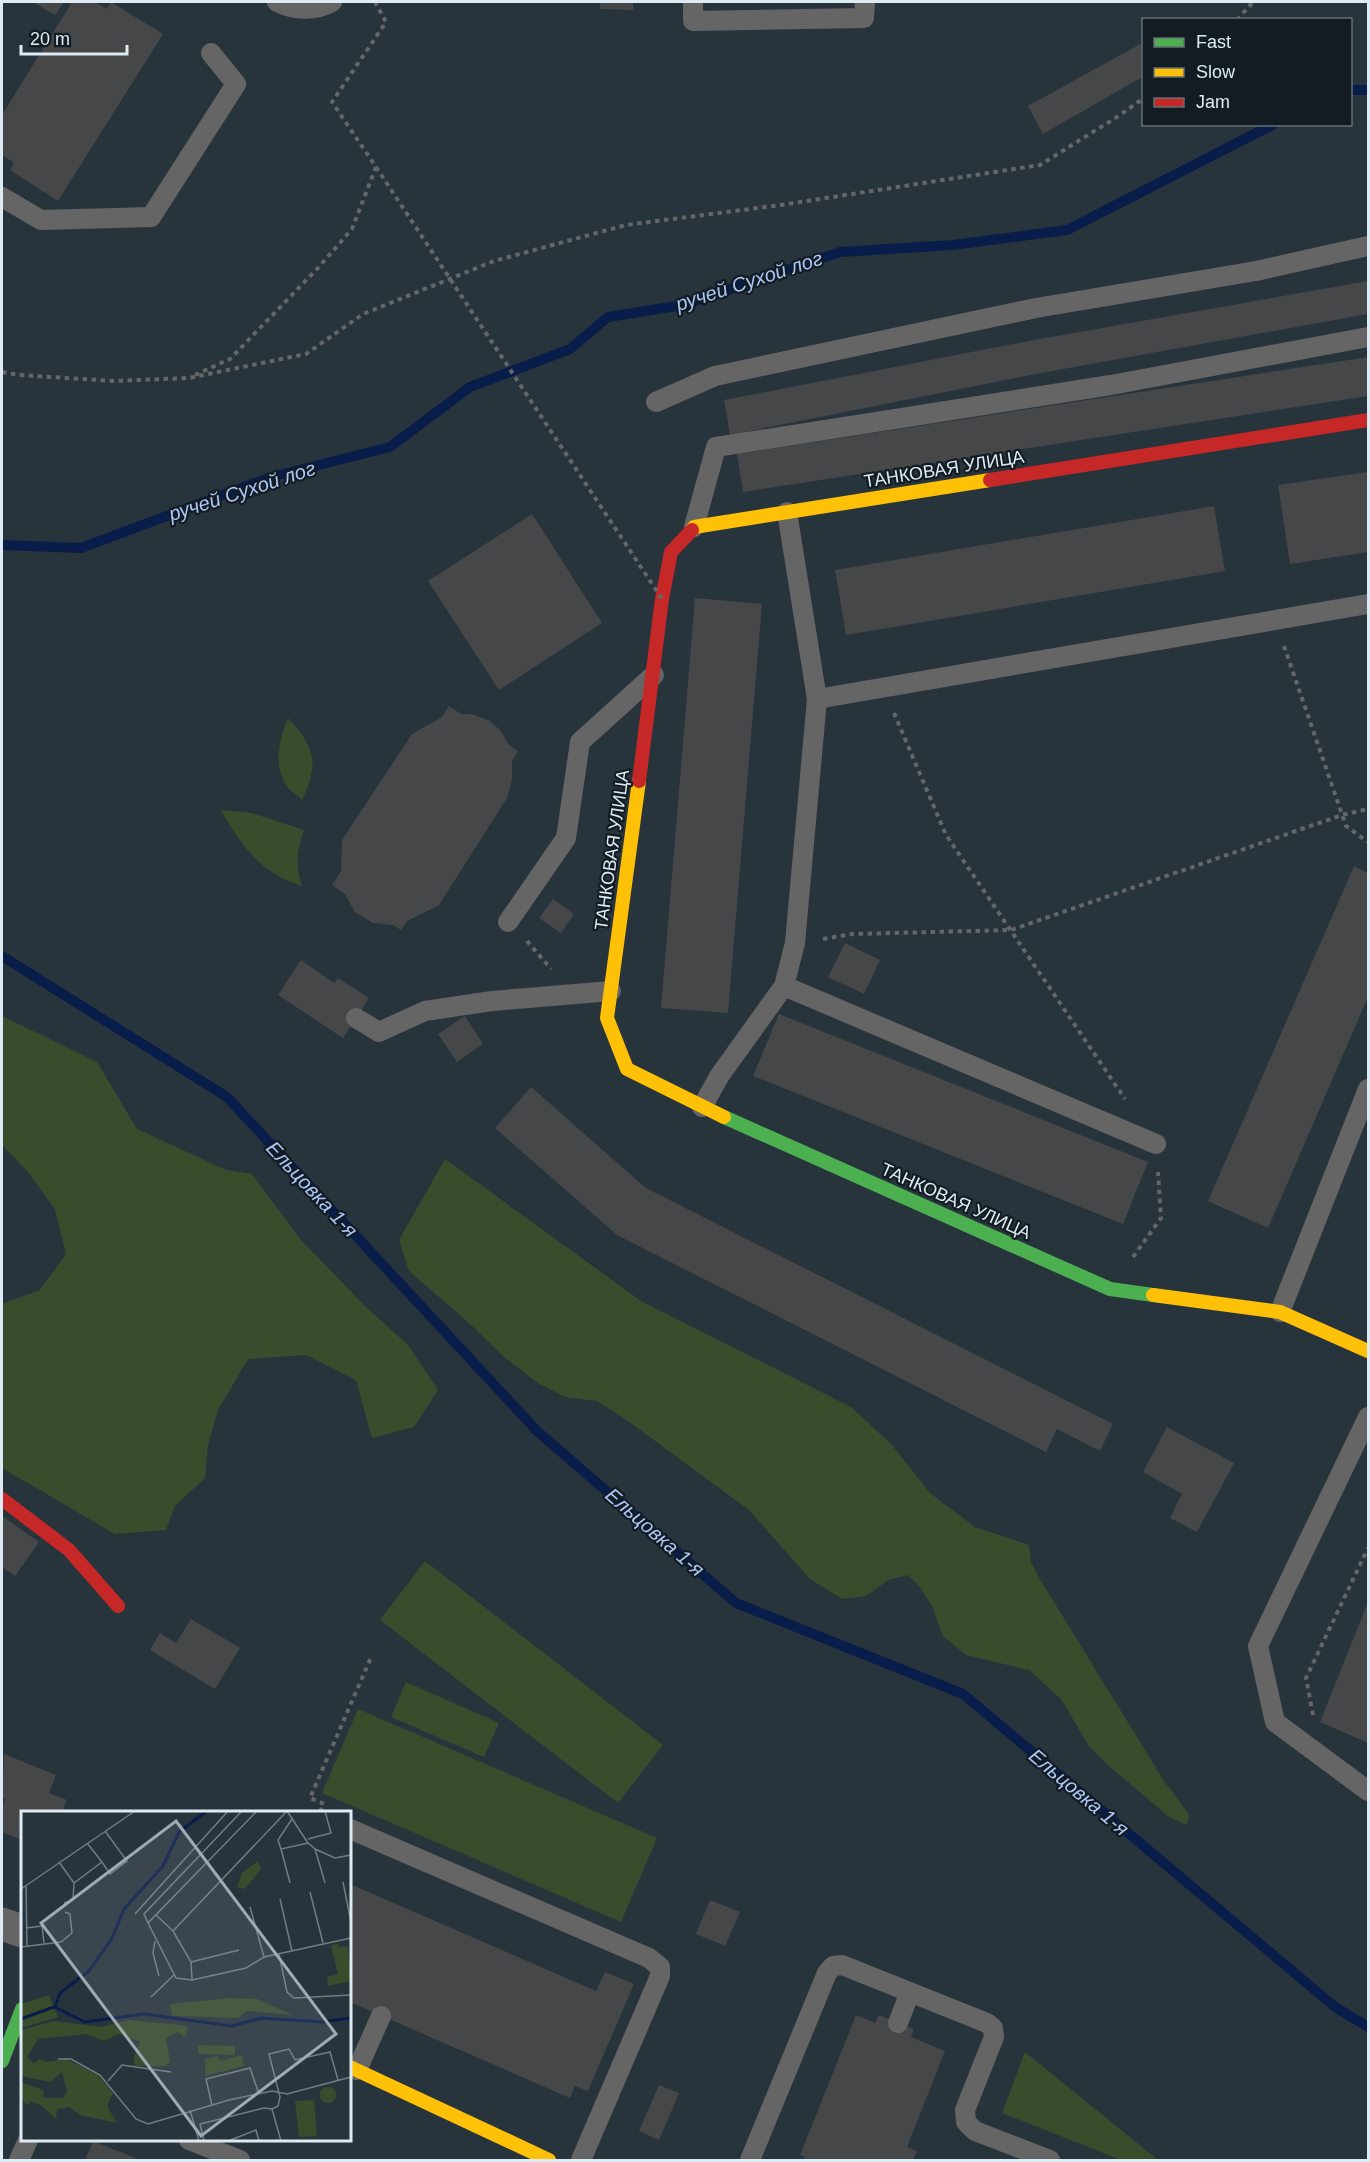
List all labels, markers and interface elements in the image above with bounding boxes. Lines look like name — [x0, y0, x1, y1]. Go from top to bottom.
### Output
scale bar — [21, 18, 128, 56]
legend — [1142, 18, 1352, 126]
text: 20 m — [30, 29, 70, 49]
text: Fast — [1196, 32, 1231, 52]
text: Slow — [1196, 62, 1236, 82]
text: Jam — [1196, 92, 1230, 112]
water label: ручей Сухой лог — [672, 247, 825, 315]
street label: ТАНКОВАЯ УЛИЦА — [862, 446, 1026, 492]
water label: ручей Сухой лог — [165, 457, 318, 525]
street label: ТАНКОВАЯ УЛИЦА — [591, 768, 633, 932]
water label: Ельцовка 1-я — [262, 1137, 362, 1242]
street label: ТАНКОВАЯ УЛИЦА — [878, 1159, 1034, 1243]
water label: Ельцовка 1-я — [601, 1483, 709, 1581]
water label: Ельцовка 1-я — [1025, 1744, 1133, 1840]
inset map — [21, 1811, 351, 2141]

